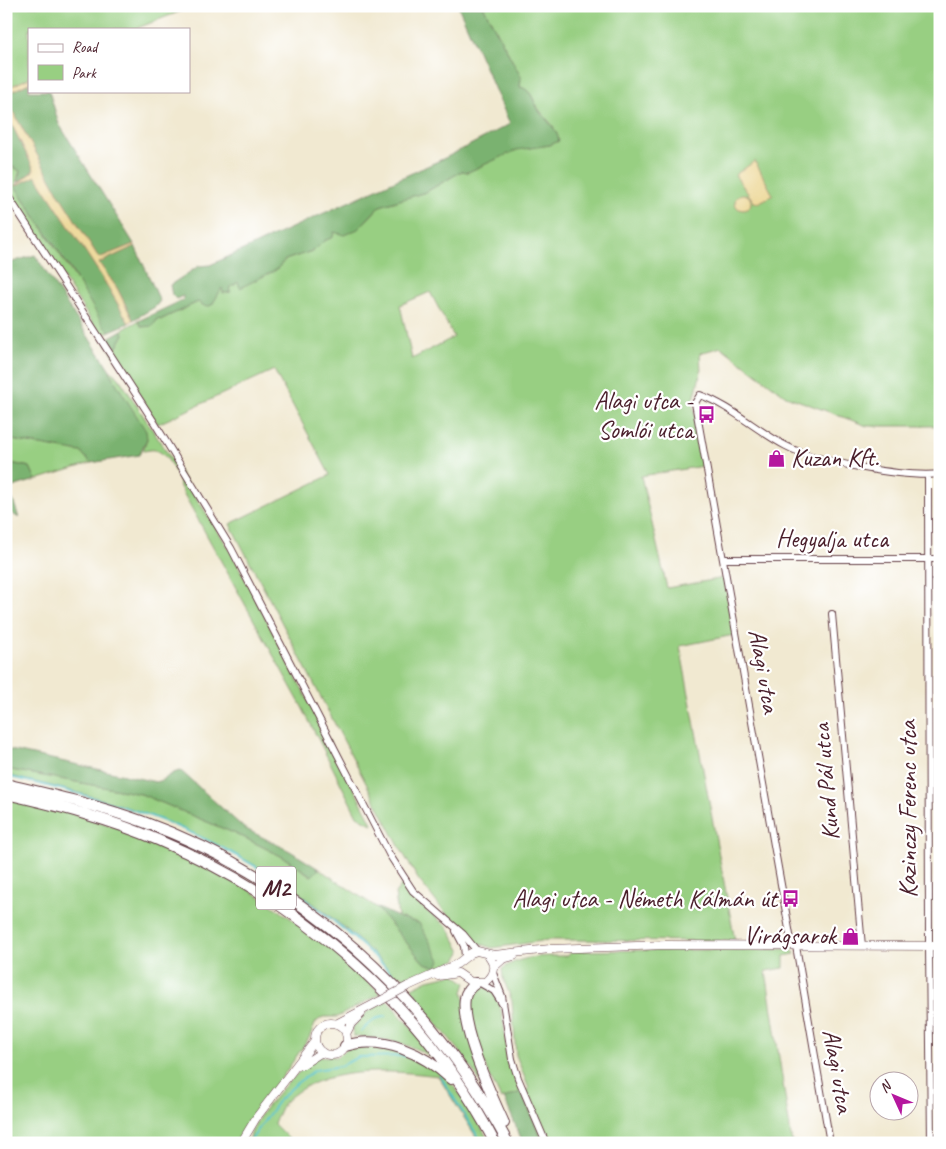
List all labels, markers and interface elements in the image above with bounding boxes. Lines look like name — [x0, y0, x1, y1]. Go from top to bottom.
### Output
legend — [28, 28, 190, 92]
text: Road — [72, 38, 99, 57]
text: Park — [72, 64, 97, 83]
place label: Alagi utca - Somlói utca — [594, 385, 696, 446]
bus stop icon: Alagi utca - Somlói utca — [697, 405, 717, 425]
place label: Kuzan Kft. — [791, 442, 879, 474]
shop icon: Kuzan Kft. — [767, 448, 787, 468]
street label: Hegyalja utca — [776, 523, 890, 555]
street label: Alagi utca — [741, 627, 787, 717]
street label: Kazinczy Ferenc utca — [892, 718, 924, 898]
street label: Kund Pál utca — [805, 720, 847, 842]
road number: M2 — [256, 866, 296, 910]
place label: Alagi utca - Németh Kálmán út — [513, 883, 780, 915]
bus stop icon: Alagi utca - Németh Kálmán út — [781, 889, 801, 909]
place label: Virágsarok — [744, 920, 838, 952]
shop icon: Virágsarok — [840, 926, 860, 946]
street label: Alagi utca — [815, 1027, 861, 1117]
north arrow — [868, 1072, 918, 1122]
text: N — [876, 1077, 896, 1096]

